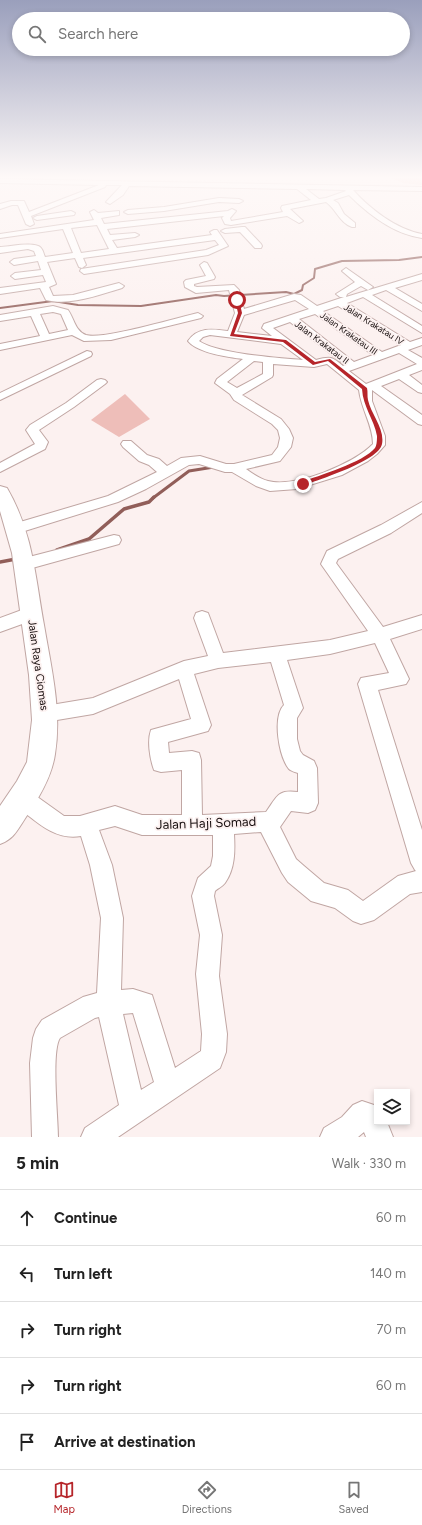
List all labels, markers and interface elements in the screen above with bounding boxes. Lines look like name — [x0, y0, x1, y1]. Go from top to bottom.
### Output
search box — [12, 12, 410, 56]
icon: search — [26, 23, 48, 45]
text: Search here — [58, 25, 138, 43]
route start — [228, 291, 246, 309]
street label: Jalan Krakatau IV — [342, 301, 407, 347]
street label: Jalan Krakatau III — [318, 309, 380, 357]
street label: Jalan Krakatau II — [293, 318, 351, 366]
route end — [294, 475, 312, 493]
street label: Jalan Raya Ciomas — [25, 619, 51, 711]
street label: Jalan Haji Somad — [156, 814, 256, 832]
map controls — [374, 1089, 410, 1125]
button: layers — [374, 1089, 410, 1125]
text: 5 min — [16, 1153, 59, 1173]
text: Walk · 330 m — [332, 1156, 406, 1171]
icon: ahead — [16, 1207, 38, 1229]
text: Continue — [54, 1209, 117, 1227]
text: 60 m — [376, 1210, 406, 1225]
icon: left — [16, 1263, 38, 1285]
text: Turn left — [54, 1265, 112, 1283]
text: 140 m — [370, 1266, 406, 1281]
icon: right — [16, 1319, 38, 1341]
text: Turn right — [54, 1321, 122, 1339]
text: 70 m — [376, 1322, 406, 1337]
icon: right — [16, 1375, 38, 1397]
text: Turn right — [54, 1377, 122, 1395]
text: 60 m — [376, 1378, 406, 1393]
icon: arrive — [16, 1431, 38, 1453]
text: Arrive at destination — [54, 1433, 195, 1451]
tab: Map — [53, 1479, 75, 1516]
tab: Directions — [182, 1479, 232, 1516]
tab: Saved — [338, 1479, 369, 1516]

